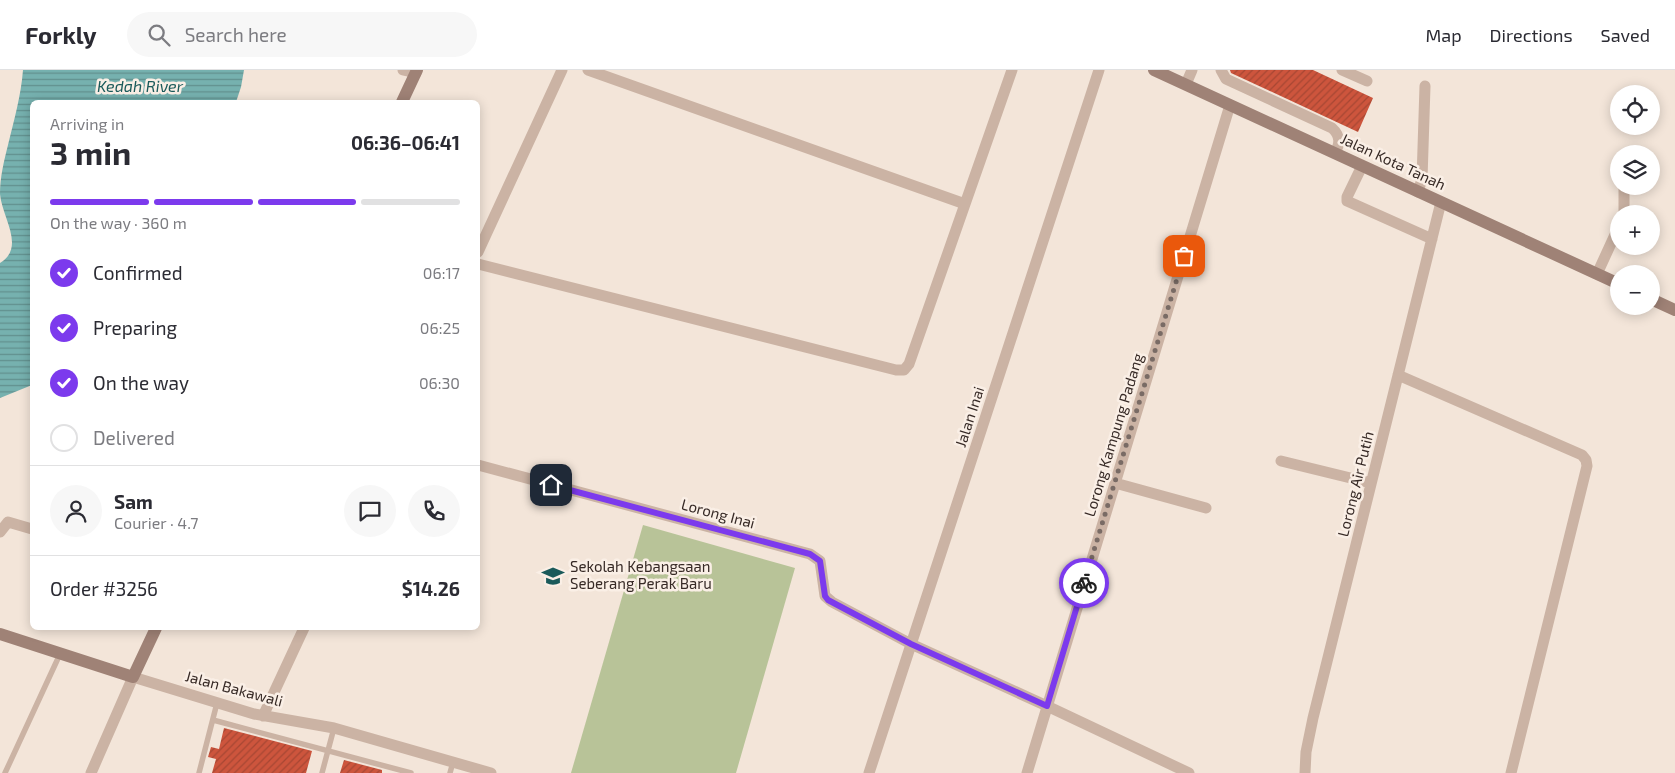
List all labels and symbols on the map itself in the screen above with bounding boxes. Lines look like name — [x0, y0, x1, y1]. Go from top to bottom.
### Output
water label: Kedah River — [97, 76, 184, 95]
street label: Jalan Kota Tanah — [1338, 129, 1449, 193]
pin — [1163, 235, 1205, 277]
street label: Lorong Kampung Padang — [1080, 350, 1147, 519]
street label: Jalan Inai — [951, 384, 987, 449]
street label: Lorong Air Putih — [1333, 429, 1377, 538]
pin — [530, 464, 572, 506]
street label: Lorong Inai — [679, 495, 757, 532]
place label: Sekolah Kebangsaan Seberang Perak Baru — [570, 557, 712, 592]
courier — [1059, 558, 1109, 608]
school or university icon: Sekolah Kebangsaan Seberang Perak Baru — [540, 563, 566, 589]
street label: Jalan Bakawali — [184, 666, 285, 710]

